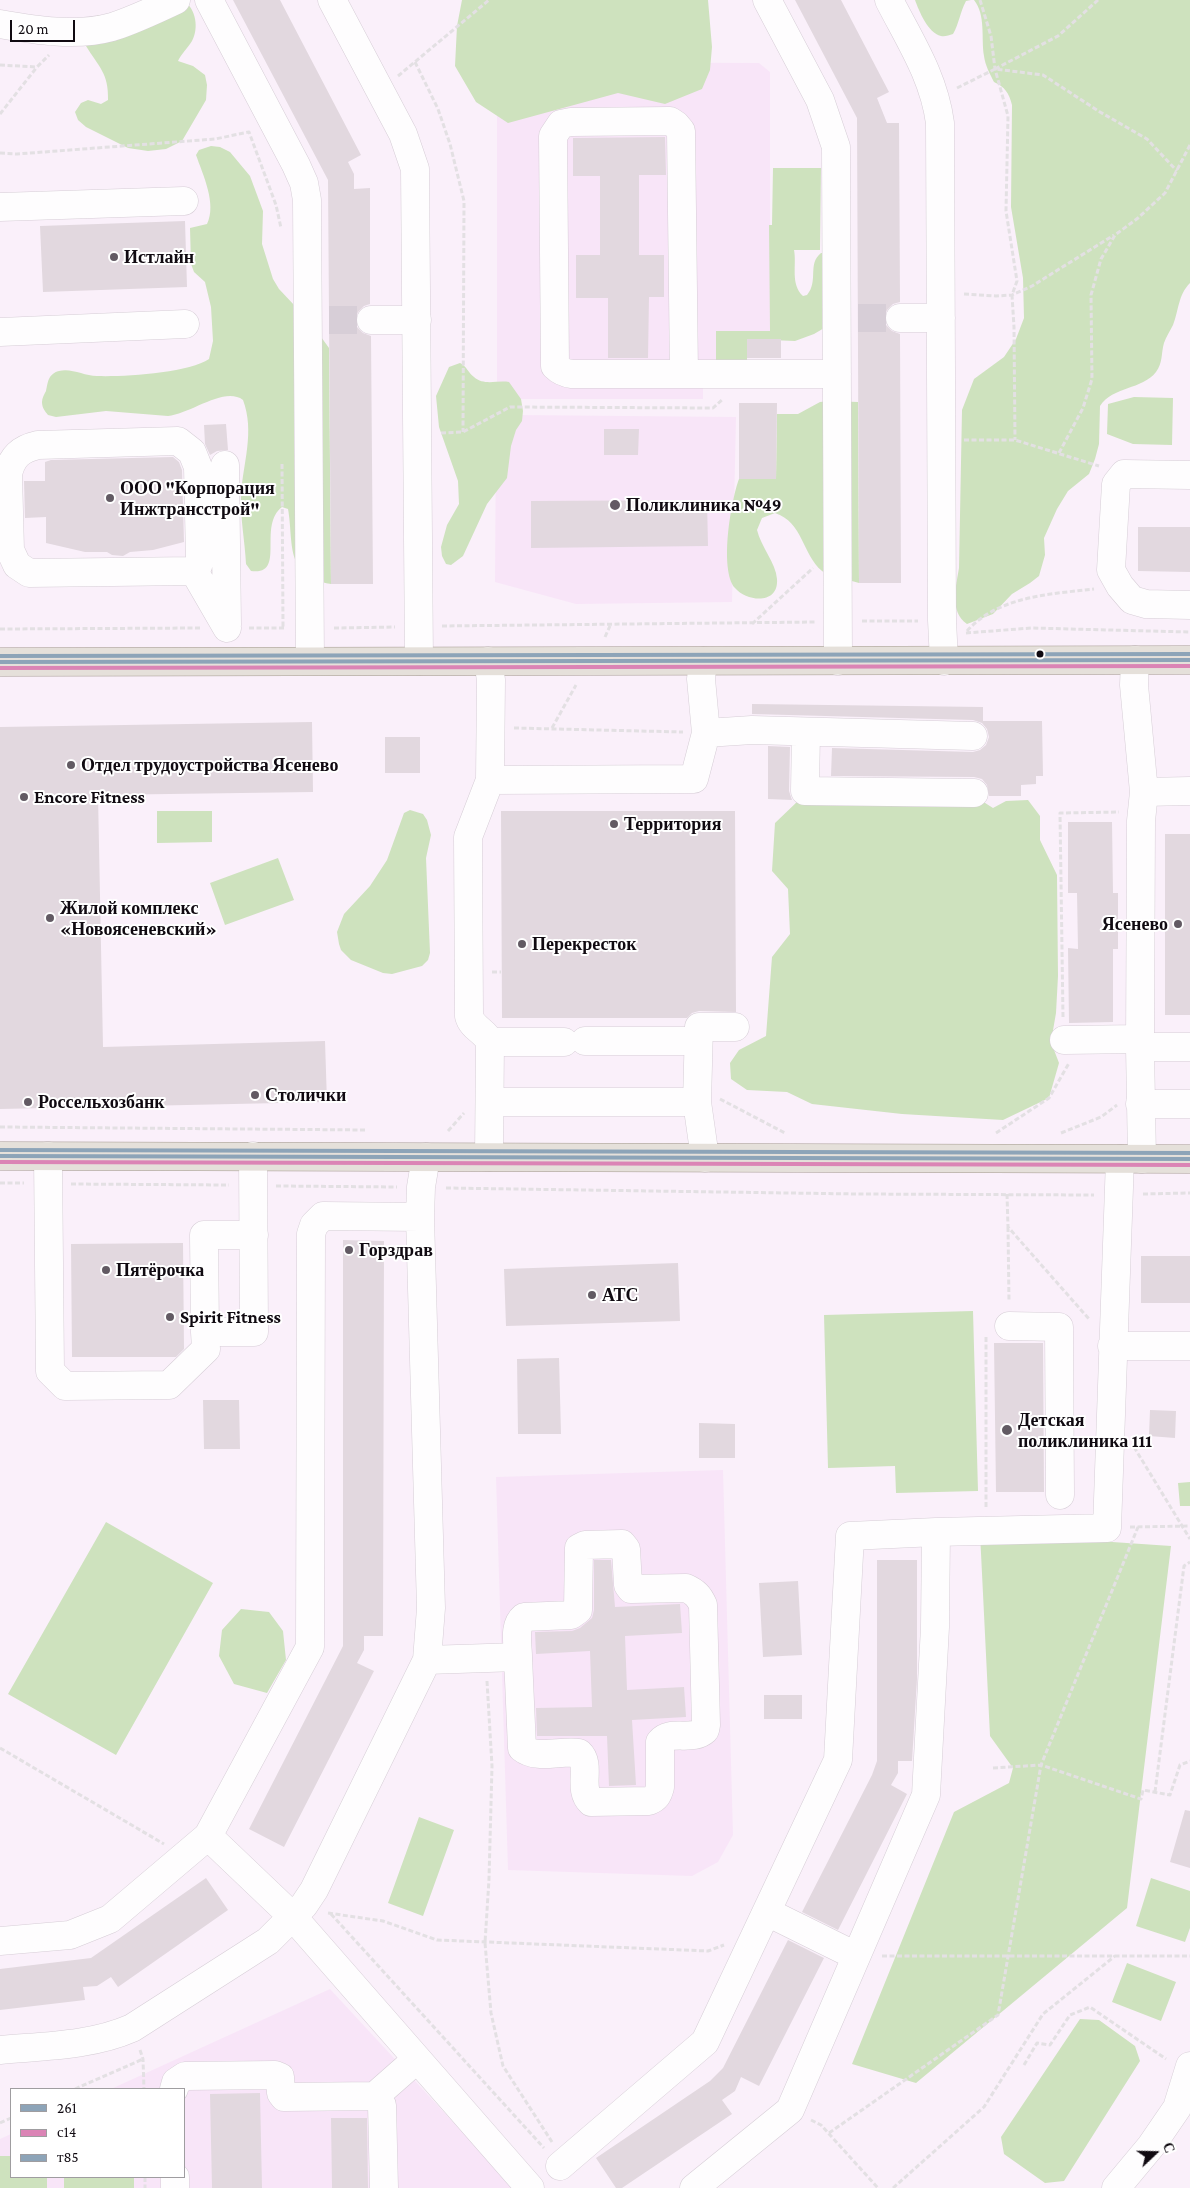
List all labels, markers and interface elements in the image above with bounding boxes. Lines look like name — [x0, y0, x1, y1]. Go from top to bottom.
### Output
scale bar — [12, 10, 78, 42]
text: 20 m — [18, 21, 49, 37]
place label: Истлайн — [124, 246, 194, 268]
marker: Истлайн — [108, 251, 120, 263]
place label: ООО "Корпорация Инжтрансстрой" — [120, 477, 275, 520]
marker: ООО "Корпорация Инжтрансстрой" — [104, 492, 116, 504]
place label: Поликлиника №49 — [626, 494, 781, 516]
marker: Поликлиника №49 — [608, 498, 622, 512]
unlabelled marker — [1035, 649, 1045, 659]
place label: Отдел трудоустройства Ясенево — [81, 754, 338, 776]
marker: Отдел трудоустройства Ясенево — [65, 759, 77, 771]
place label: Encore Fitness — [34, 786, 145, 808]
marker: Encore Fitness — [18, 791, 30, 803]
place label: Территория — [624, 813, 721, 835]
marker: Территория — [608, 818, 620, 830]
place label: Жилой комплекс «Новоясеневский» — [60, 897, 217, 940]
marker: Жилой комплекс «Новоясеневский» — [44, 912, 56, 924]
place label: Ясенево — [1102, 913, 1168, 935]
marker: Ясенево — [1172, 918, 1184, 930]
place label: Перекресток — [532, 933, 637, 955]
marker: Перекресток — [516, 938, 528, 950]
place label: Столички — [265, 1084, 346, 1106]
marker: Столички — [249, 1089, 261, 1101]
place label: Россельхозбанк — [38, 1091, 165, 1113]
marker: Россельхозбанк — [22, 1096, 34, 1108]
place label: Горздрав — [359, 1239, 433, 1261]
marker: Горздрав — [343, 1244, 355, 1256]
place label: Пятёрочка — [116, 1259, 204, 1281]
marker: Пятёрочка — [100, 1264, 112, 1276]
place label: АТС — [602, 1284, 638, 1306]
marker: АТС — [586, 1289, 598, 1301]
place label: Spirit Fitness — [180, 1306, 281, 1328]
marker: Spirit Fitness — [164, 1311, 176, 1323]
place label: Детская поликлиника 111 — [1018, 1409, 1152, 1452]
marker: Детская поликлиника 111 — [1000, 1423, 1014, 1437]
legend — [10, 2088, 185, 2178]
text: 261 — [57, 2100, 77, 2116]
text: с14 — [57, 2124, 76, 2140]
north arrow — [1130, 2128, 1180, 2178]
text: С — [1160, 2140, 1178, 2155]
text: т85 — [57, 2149, 78, 2165]

